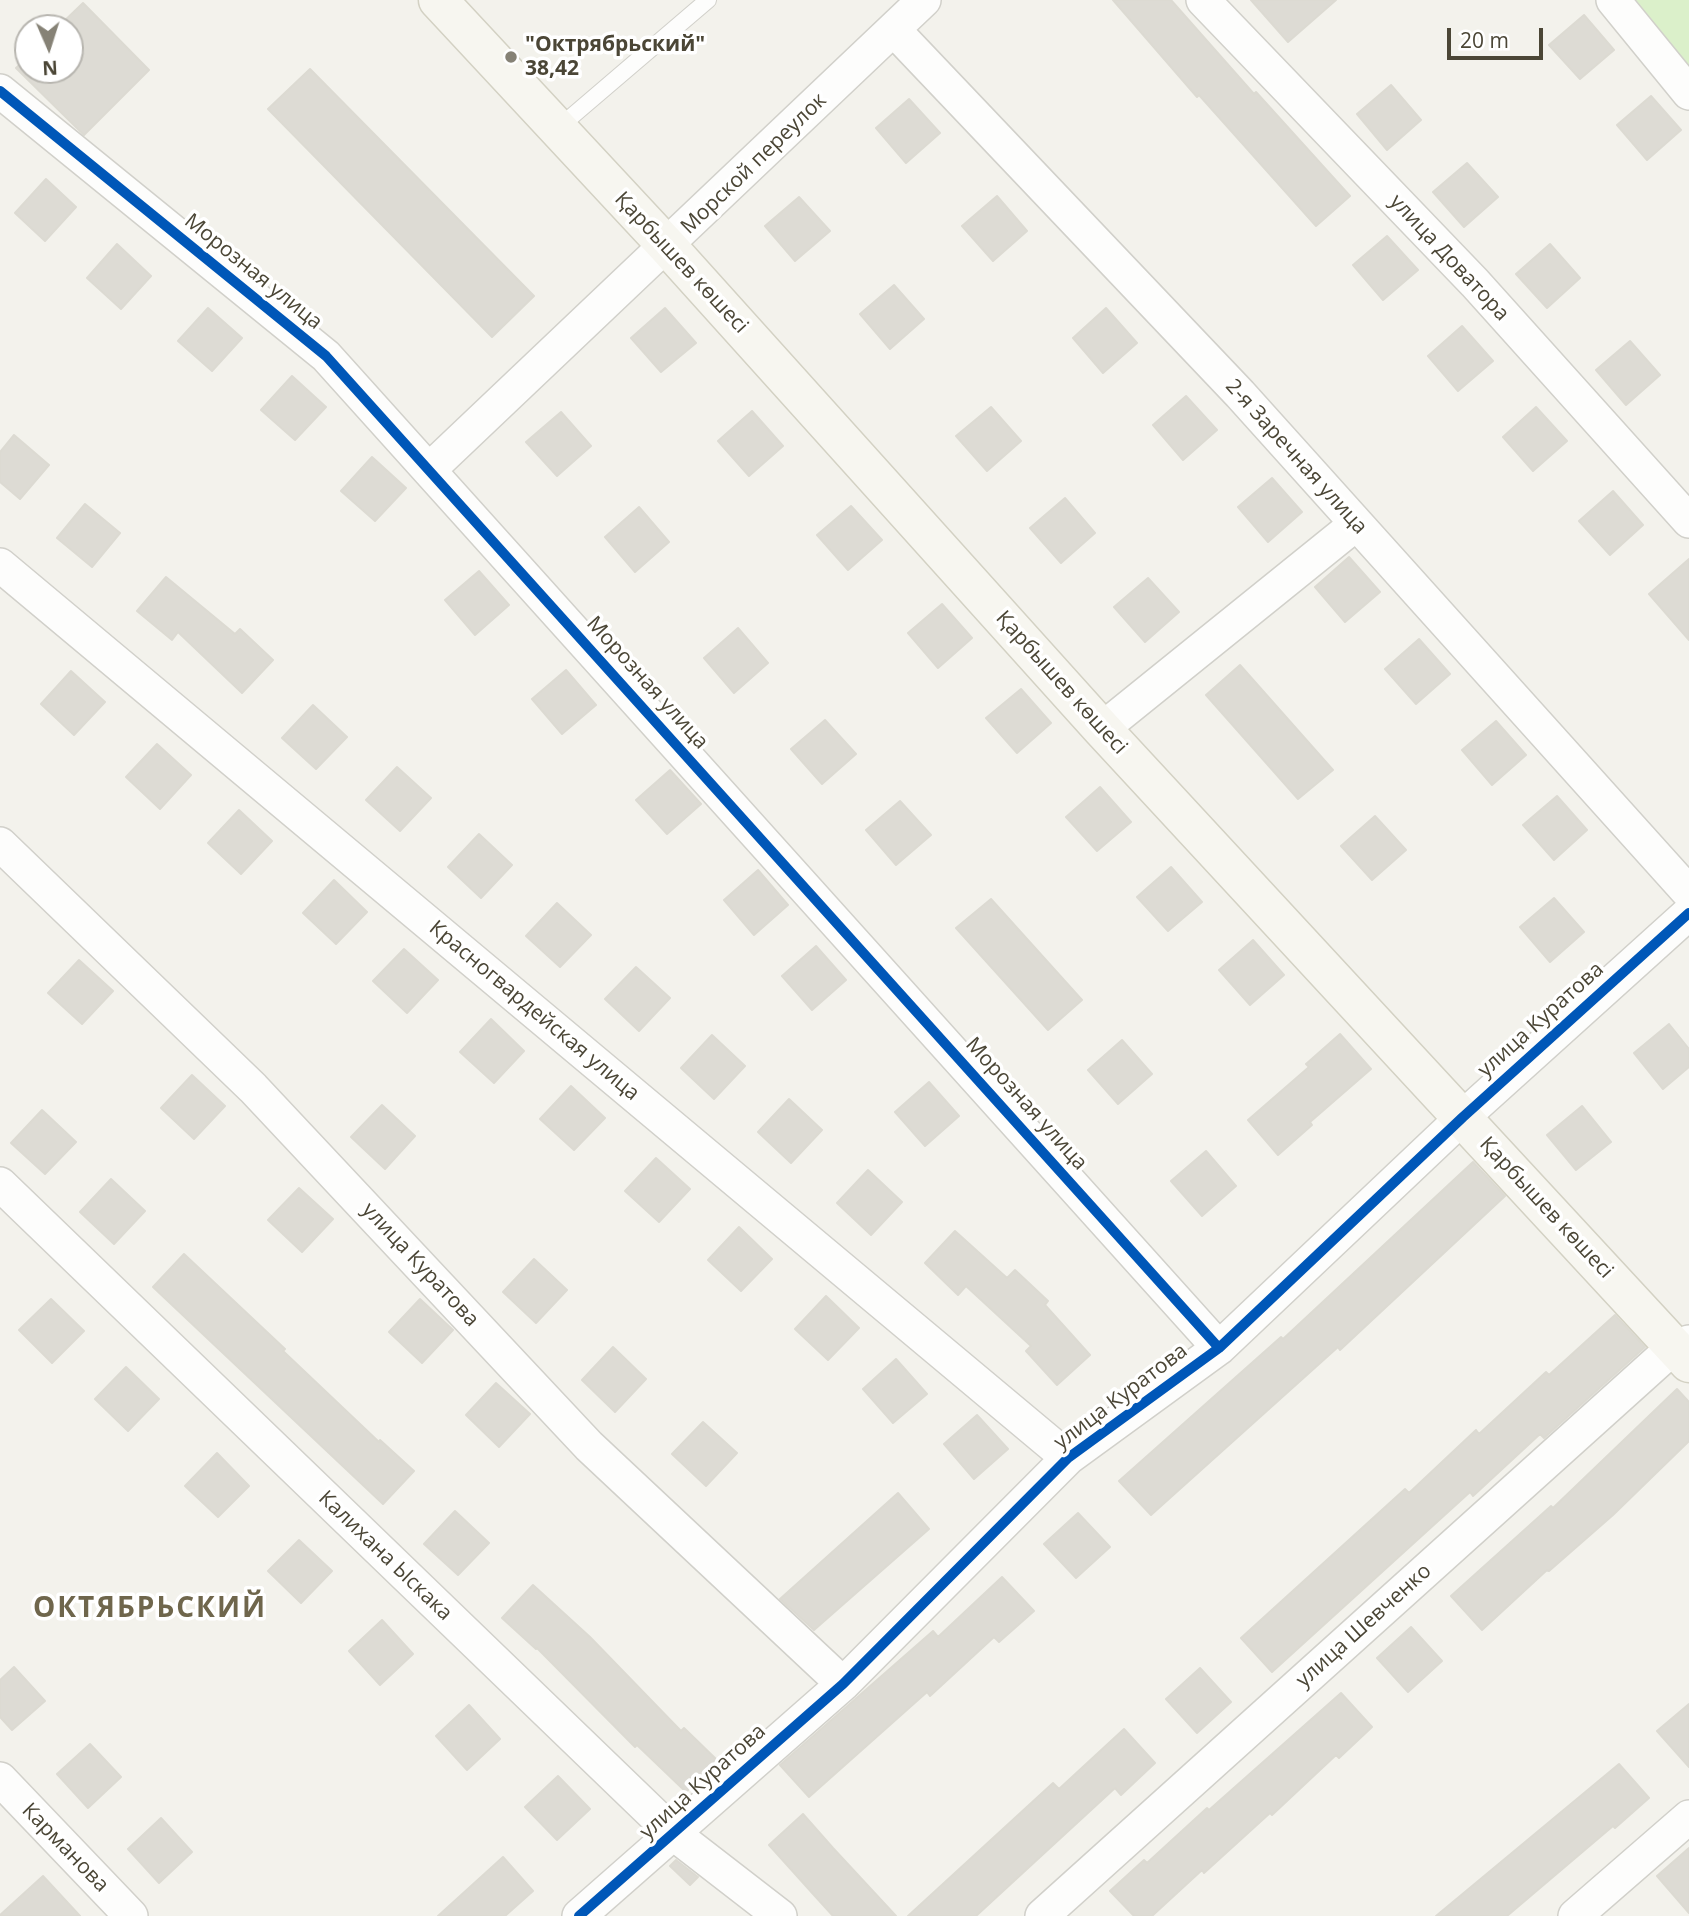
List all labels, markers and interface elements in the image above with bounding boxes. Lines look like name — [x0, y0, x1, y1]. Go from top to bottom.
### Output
north arrow — [14, 14, 84, 84]
scale bar — [1451, 14, 1547, 58]
text: 20 m — [1460, 26, 1509, 54]
place label: "Октрябрьский" 38,42 — [525, 32, 705, 82]
marker: "Октрябрьский" 38,42 — [503, 49, 519, 65]
text: N — [42, 55, 58, 81]
street label: Морской переулок — [676, 88, 832, 240]
street label: Қарбышев көшесі — [609, 187, 753, 339]
street label: улица Доватора — [1384, 189, 1514, 327]
street label: Морозная улица — [179, 209, 327, 335]
street label: 2-я Заречная улица — [1220, 374, 1372, 540]
street label: Қарбышев көшесі — [990, 606, 1132, 760]
street label: Морозная улица — [581, 611, 713, 755]
street label: Красногвардейская улица — [424, 916, 644, 1106]
street label: улица Куратова — [1473, 957, 1609, 1083]
street label: Морозная улица — [960, 1032, 1092, 1176]
street label: Қарбышев көшесі — [1474, 1132, 1618, 1284]
street label: улица Куратова — [356, 1198, 484, 1332]
street label: улица Куратова — [1049, 1339, 1193, 1455]
street label: Калихана Ыскака — [313, 1486, 457, 1626]
street label: улица Шевченко — [1291, 1559, 1437, 1693]
district label: ОКТЯБРЬСКИЙ — [34, 1592, 266, 1626]
street label: улица Куратова — [635, 1719, 771, 1845]
street label: Карманова — [16, 1798, 114, 1898]

